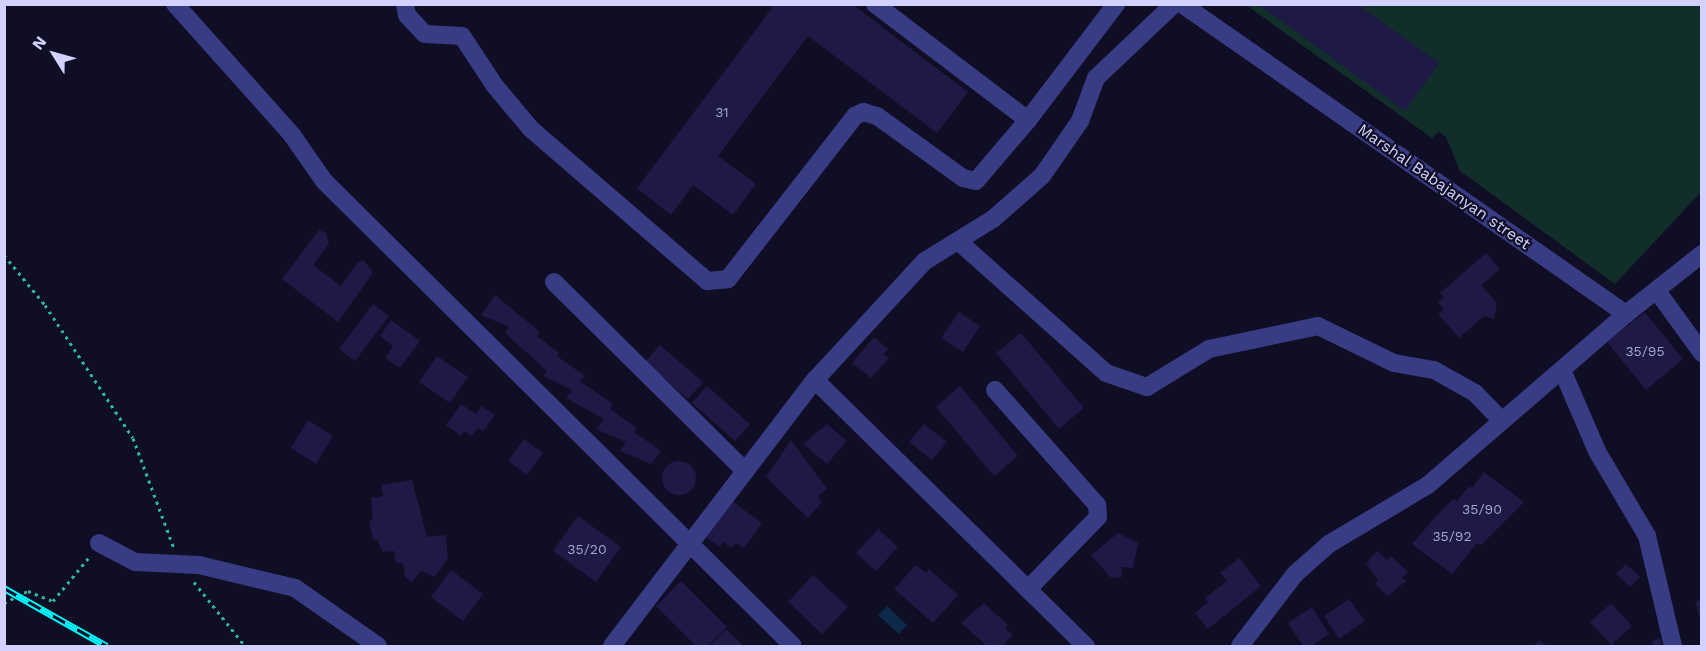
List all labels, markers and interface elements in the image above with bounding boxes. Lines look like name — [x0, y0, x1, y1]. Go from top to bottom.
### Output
north arrow — [24, 24, 84, 84]
text: N — [28, 32, 50, 53]
house number: 31 — [715, 104, 729, 120]
street label: Marshal Babajanyan street — [1354, 120, 1534, 254]
house number: 35/95 — [1625, 343, 1665, 359]
house number: 35/90 — [1462, 501, 1502, 517]
house number: 35/92 — [1432, 528, 1472, 544]
house number: 35/20 — [567, 541, 607, 557]

